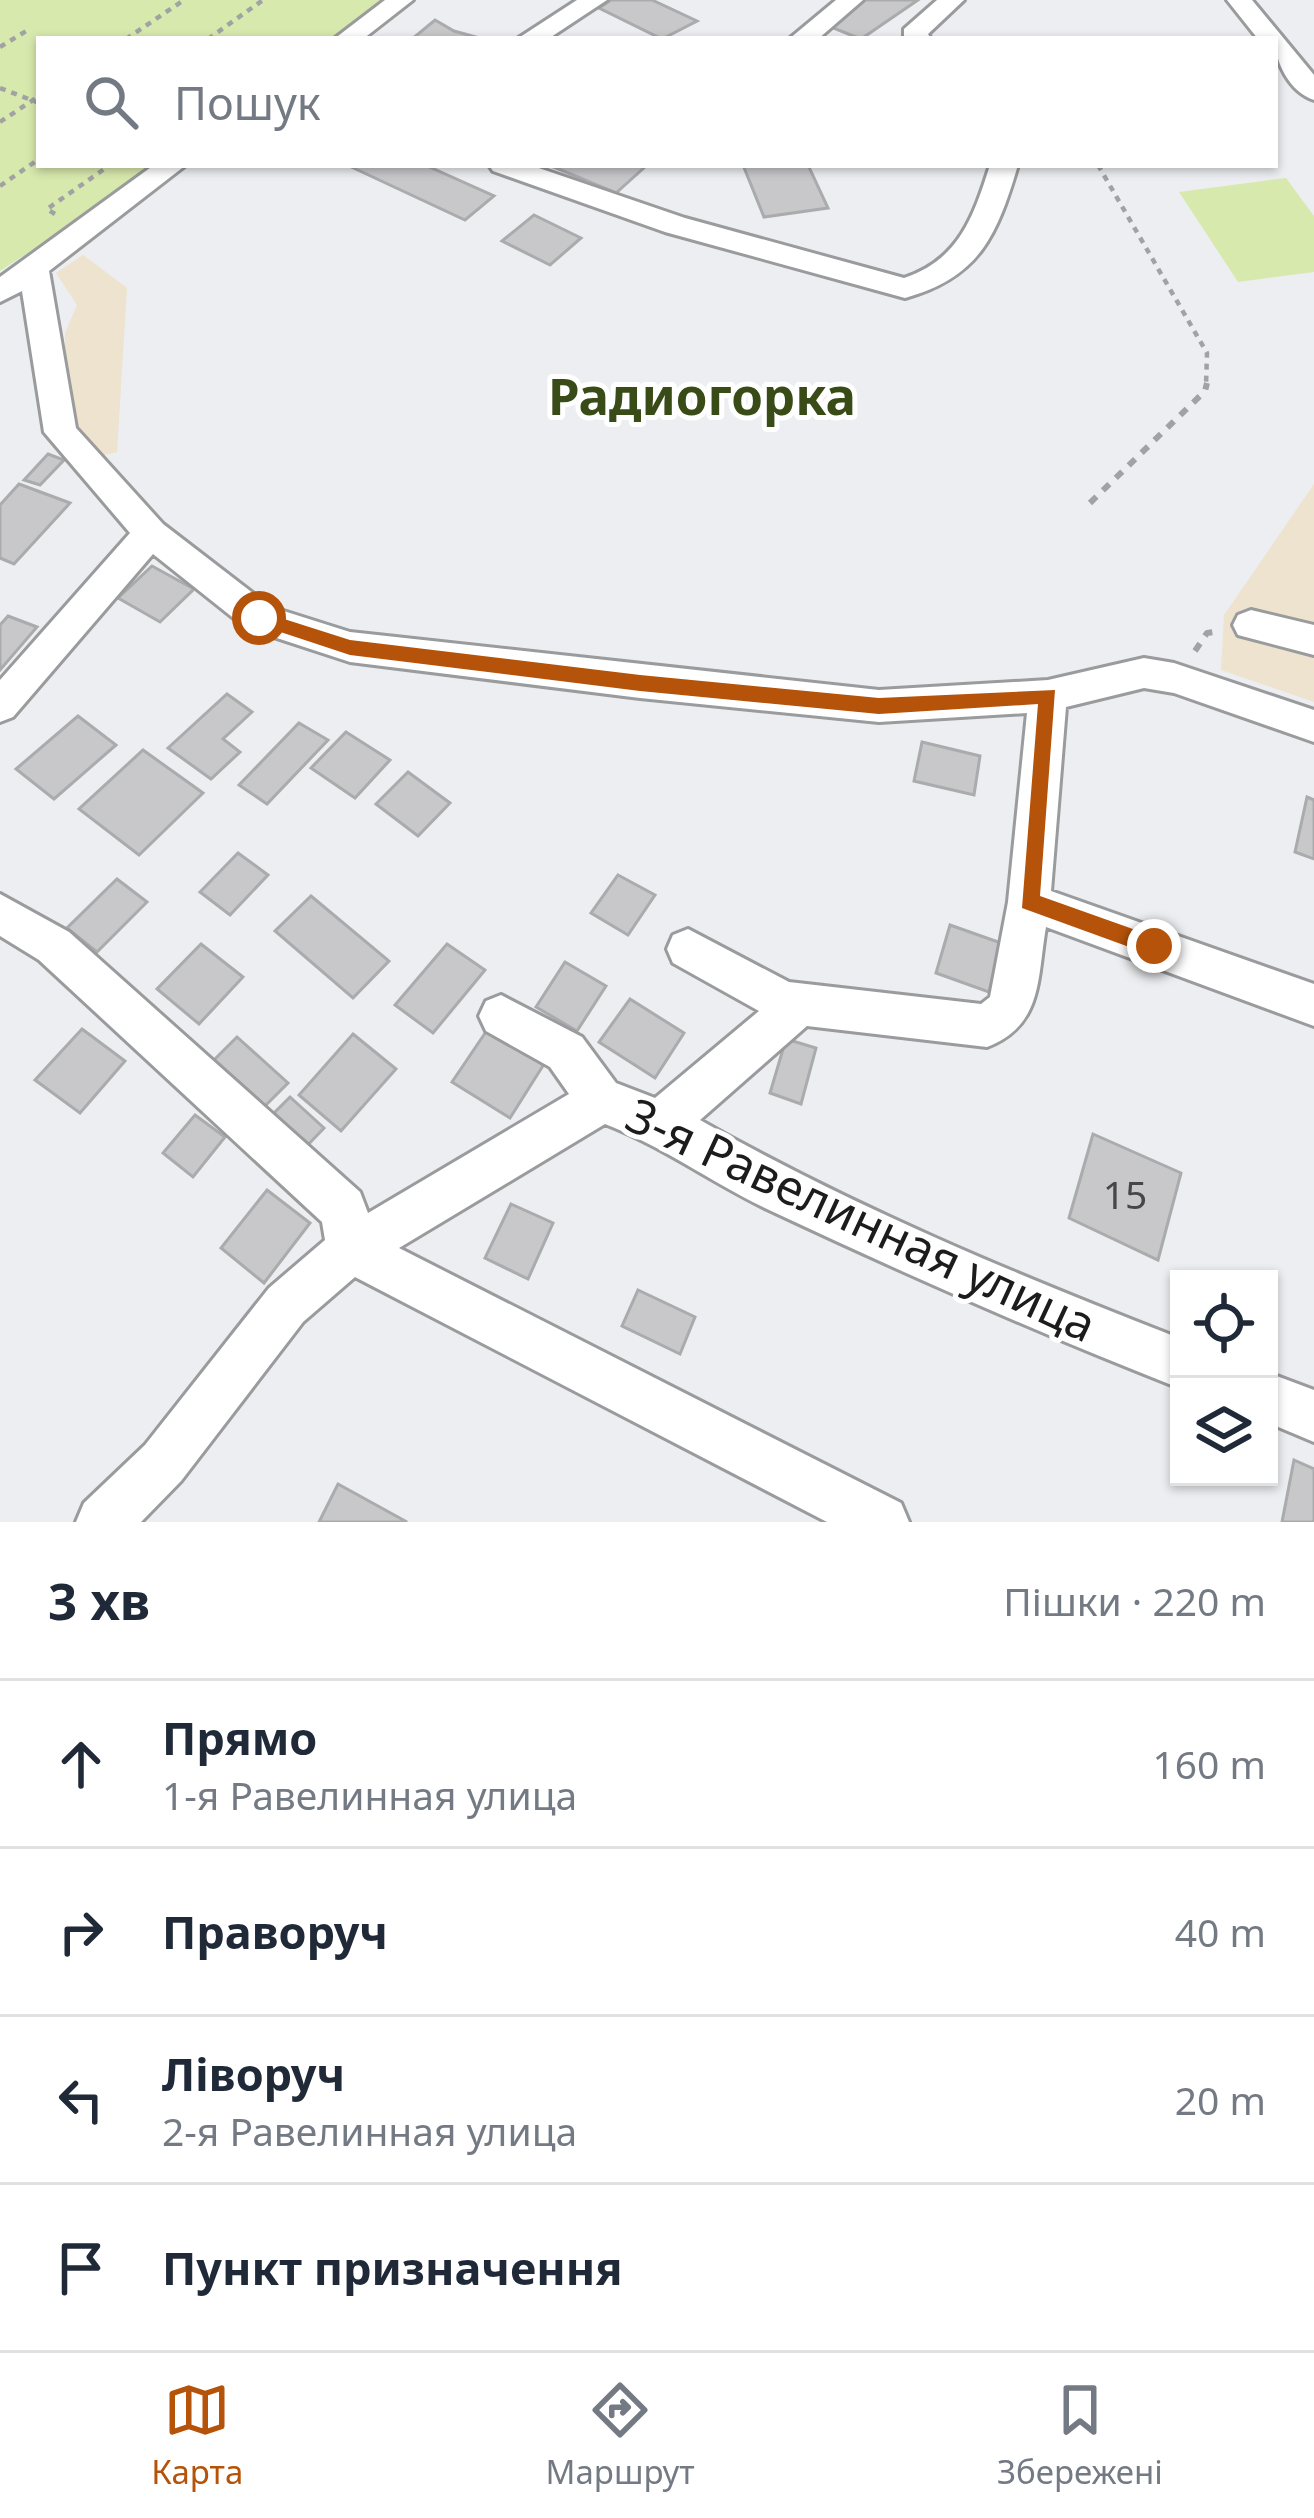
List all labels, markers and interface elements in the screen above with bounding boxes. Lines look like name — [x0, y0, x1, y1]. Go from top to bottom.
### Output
search box — [36, 36, 1278, 168]
icon: search — [78, 69, 144, 135]
text: Пошук — [174, 72, 321, 133]
district label: Радиогорка — [548, 360, 856, 430]
route start — [232, 591, 286, 645]
route end — [1127, 919, 1181, 973]
street label: 3-я Равелинная улица — [616, 1081, 1107, 1356]
house number: 15 — [1103, 1167, 1147, 1220]
map controls — [1170, 1270, 1278, 1486]
button: locate — [1170, 1270, 1278, 1378]
button: layers — [1170, 1378, 1278, 1486]
text: 3 хв — [48, 1565, 150, 1635]
text: Пішки · 220 m — [1003, 1574, 1266, 1627]
text: Прямо — [162, 1707, 317, 1768]
icon: ahead — [48, 1731, 114, 1797]
text: 160 m — [1152, 1737, 1266, 1790]
text: 1-я Равелинная улица — [162, 1768, 577, 1821]
icon: right — [48, 1899, 114, 1965]
text: Праворуч — [162, 1901, 388, 1962]
text: 40 m — [1175, 1905, 1266, 1958]
text: Ліворуч — [162, 2043, 345, 2104]
icon: left — [48, 2067, 114, 2133]
text: 20 m — [1175, 2073, 1266, 2126]
text: 2-я Равелинная улица — [162, 2104, 577, 2157]
icon: arrive — [48, 2235, 114, 2301]
text: Пункт призначення — [162, 2237, 623, 2298]
tab: Карта — [151, 2377, 243, 2494]
tab: Маршрут — [546, 2377, 695, 2494]
tab: Збережені — [997, 2377, 1163, 2494]

